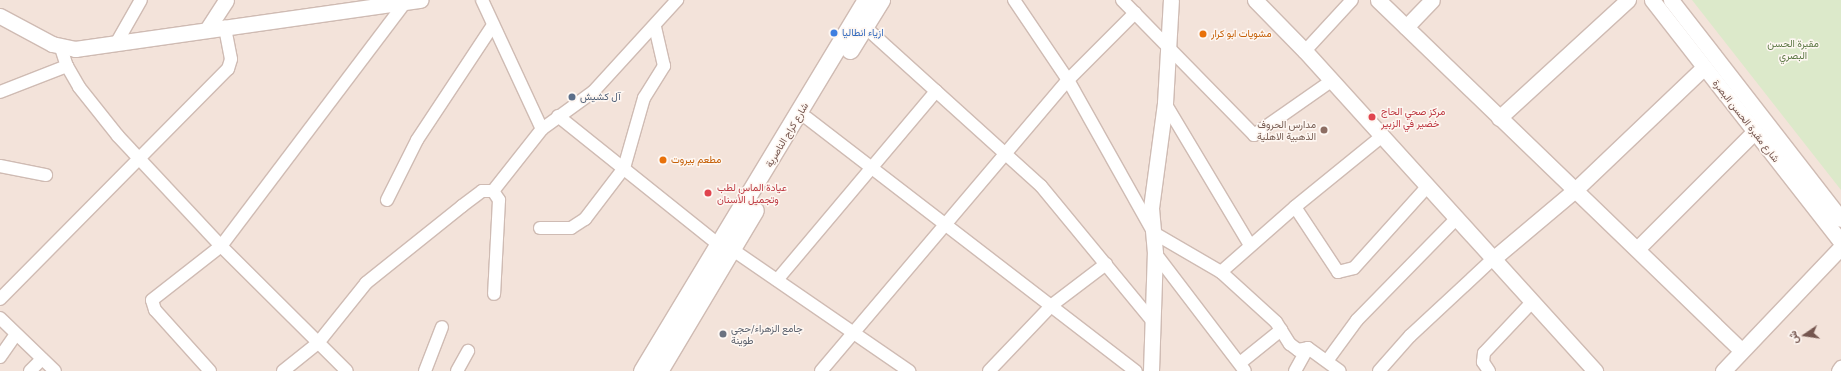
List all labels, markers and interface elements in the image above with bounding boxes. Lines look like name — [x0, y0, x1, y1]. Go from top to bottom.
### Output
place label: ازياء انطاليا — [842, 27, 884, 39]
marker: ازياء انطاليا — [829, 28, 839, 38]
place label: مشويات ابو كرار — [1211, 28, 1271, 40]
marker: مشويات ابو كرار — [1198, 29, 1208, 39]
park label: مقبرة الحسن البصري — [1767, 37, 1819, 60]
street label: شارع مقبرة الحسن البصرة — [1710, 77, 1782, 165]
place label: آل كشيش — [580, 91, 621, 103]
marker: آل كشيش — [567, 92, 577, 102]
street label: شارع كراج الناصرية — [763, 101, 811, 169]
place label: مركز صحي الحاج خضير في الزبير — [1381, 105, 1445, 128]
marker: مركز صحي الحاج خضير في الزبير — [1366, 111, 1378, 123]
place label: مدارس الحروف الذهبية الاهلية — [1257, 118, 1316, 142]
marker: مدارس الحروف الذهبية الاهلية — [1319, 125, 1329, 135]
place label: مطعم بيروت — [671, 154, 721, 166]
marker: مطعم بيروت — [658, 155, 668, 165]
place label: عيادة الماس لطب وتجميل الأسنان — [717, 181, 787, 204]
marker: عيادة الماس لطب وتجميل الأسنان — [702, 187, 714, 199]
north arrow — [1785, 315, 1825, 355]
place label: جامع الزهراء/حجي طوينة — [731, 322, 803, 346]
marker: جامع الزهراء/حجي طوينة — [718, 329, 728, 339]
text: ش — [1785, 330, 1802, 346]

